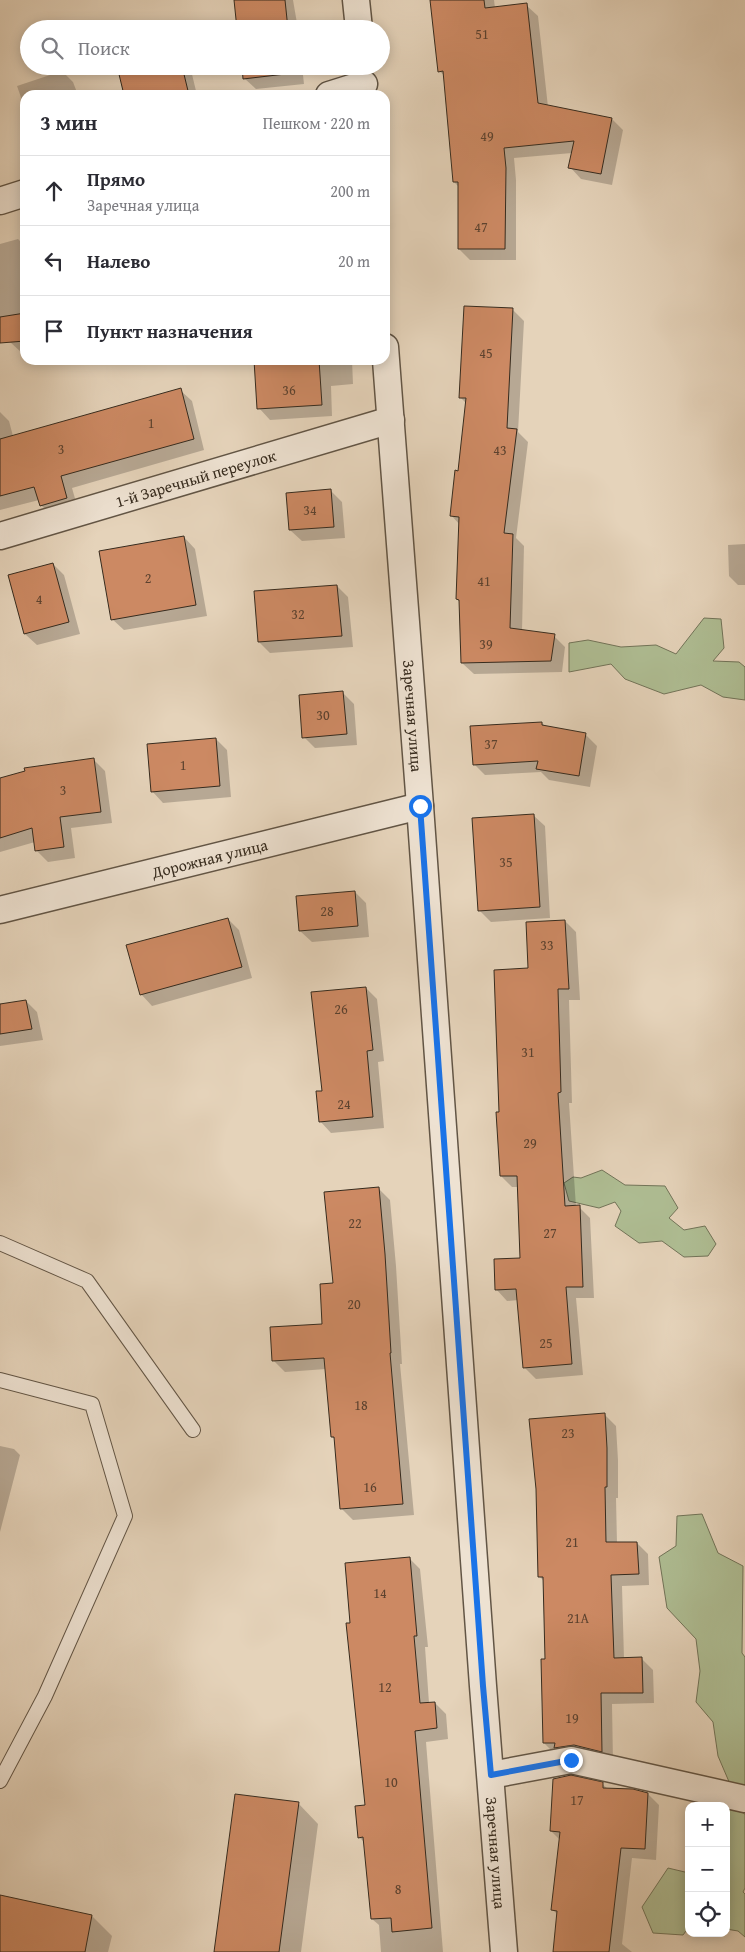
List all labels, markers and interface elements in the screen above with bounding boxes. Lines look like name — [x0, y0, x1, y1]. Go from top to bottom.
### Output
search box — [20, 20, 390, 75]
house number: 51 — [475, 24, 489, 44]
icon: search — [38, 34, 66, 62]
text: Поиск — [78, 34, 130, 62]
text: 3 мин — [40, 107, 97, 138]
text: Пешком · 220 m — [263, 111, 370, 135]
house number: 49 — [480, 126, 494, 146]
text: Прямо — [87, 165, 145, 193]
icon: ahead — [40, 177, 68, 205]
text: 200 m — [330, 179, 370, 203]
text: Заречная улица — [87, 193, 199, 217]
house number: 47 — [474, 217, 488, 237]
icon: left — [40, 247, 68, 275]
text: Налево — [87, 247, 150, 275]
text: 20 m — [338, 249, 370, 273]
icon: arrive — [40, 317, 68, 345]
text: Пункт назначения — [87, 317, 253, 345]
house number: 45 — [479, 343, 493, 363]
house number: 36 — [282, 380, 296, 400]
house number: 1 — [148, 413, 154, 433]
house number: 3 — [58, 439, 64, 459]
house number: 43 — [493, 440, 507, 460]
street label: 1-й Заречный переулок — [112, 443, 279, 513]
house number: 34 — [303, 500, 317, 520]
house number: 2 — [145, 568, 151, 588]
house number: 41 — [477, 571, 491, 591]
house number: 4 — [36, 589, 43, 609]
house number: 32 — [291, 604, 305, 624]
house number: 39 — [479, 634, 493, 654]
street label: Заречная улица — [397, 659, 429, 773]
house number: 30 — [316, 705, 330, 725]
house number: 37 — [484, 734, 498, 754]
house number: 1 — [180, 755, 186, 775]
house number: 3 — [60, 780, 66, 800]
route start — [409, 795, 432, 818]
street label: Дорожная улица — [148, 832, 271, 884]
house number: 35 — [499, 852, 513, 872]
house number: 28 — [320, 901, 334, 921]
house number: 33 — [540, 935, 554, 955]
house number: 26 — [334, 999, 348, 1019]
house number: 31 — [521, 1042, 535, 1062]
house number: 24 — [337, 1094, 351, 1114]
house number: 29 — [523, 1133, 537, 1153]
house number: 22 — [348, 1213, 362, 1233]
house number: 27 — [543, 1223, 557, 1243]
house number: 20 — [347, 1294, 361, 1314]
house number: 25 — [539, 1333, 553, 1353]
house number: 18 — [354, 1395, 368, 1415]
house number: 23 — [561, 1423, 575, 1443]
house number: 16 — [363, 1477, 377, 1497]
house number: 21 — [565, 1532, 579, 1552]
house number: 14 — [373, 1583, 387, 1603]
house number: 21А — [567, 1608, 589, 1628]
house number: 12 — [378, 1677, 392, 1697]
house number: 19 — [565, 1708, 579, 1728]
route end — [560, 1749, 583, 1772]
house number: 10 — [384, 1772, 398, 1792]
house number: 17 — [570, 1790, 584, 1810]
street label: Заречная улица — [480, 1796, 513, 1910]
map controls — [685, 1802, 730, 1937]
button: + — [685, 1802, 730, 1847]
button: − — [685, 1847, 730, 1892]
house number: 8 — [395, 1879, 402, 1899]
button: locate — [685, 1892, 730, 1937]

